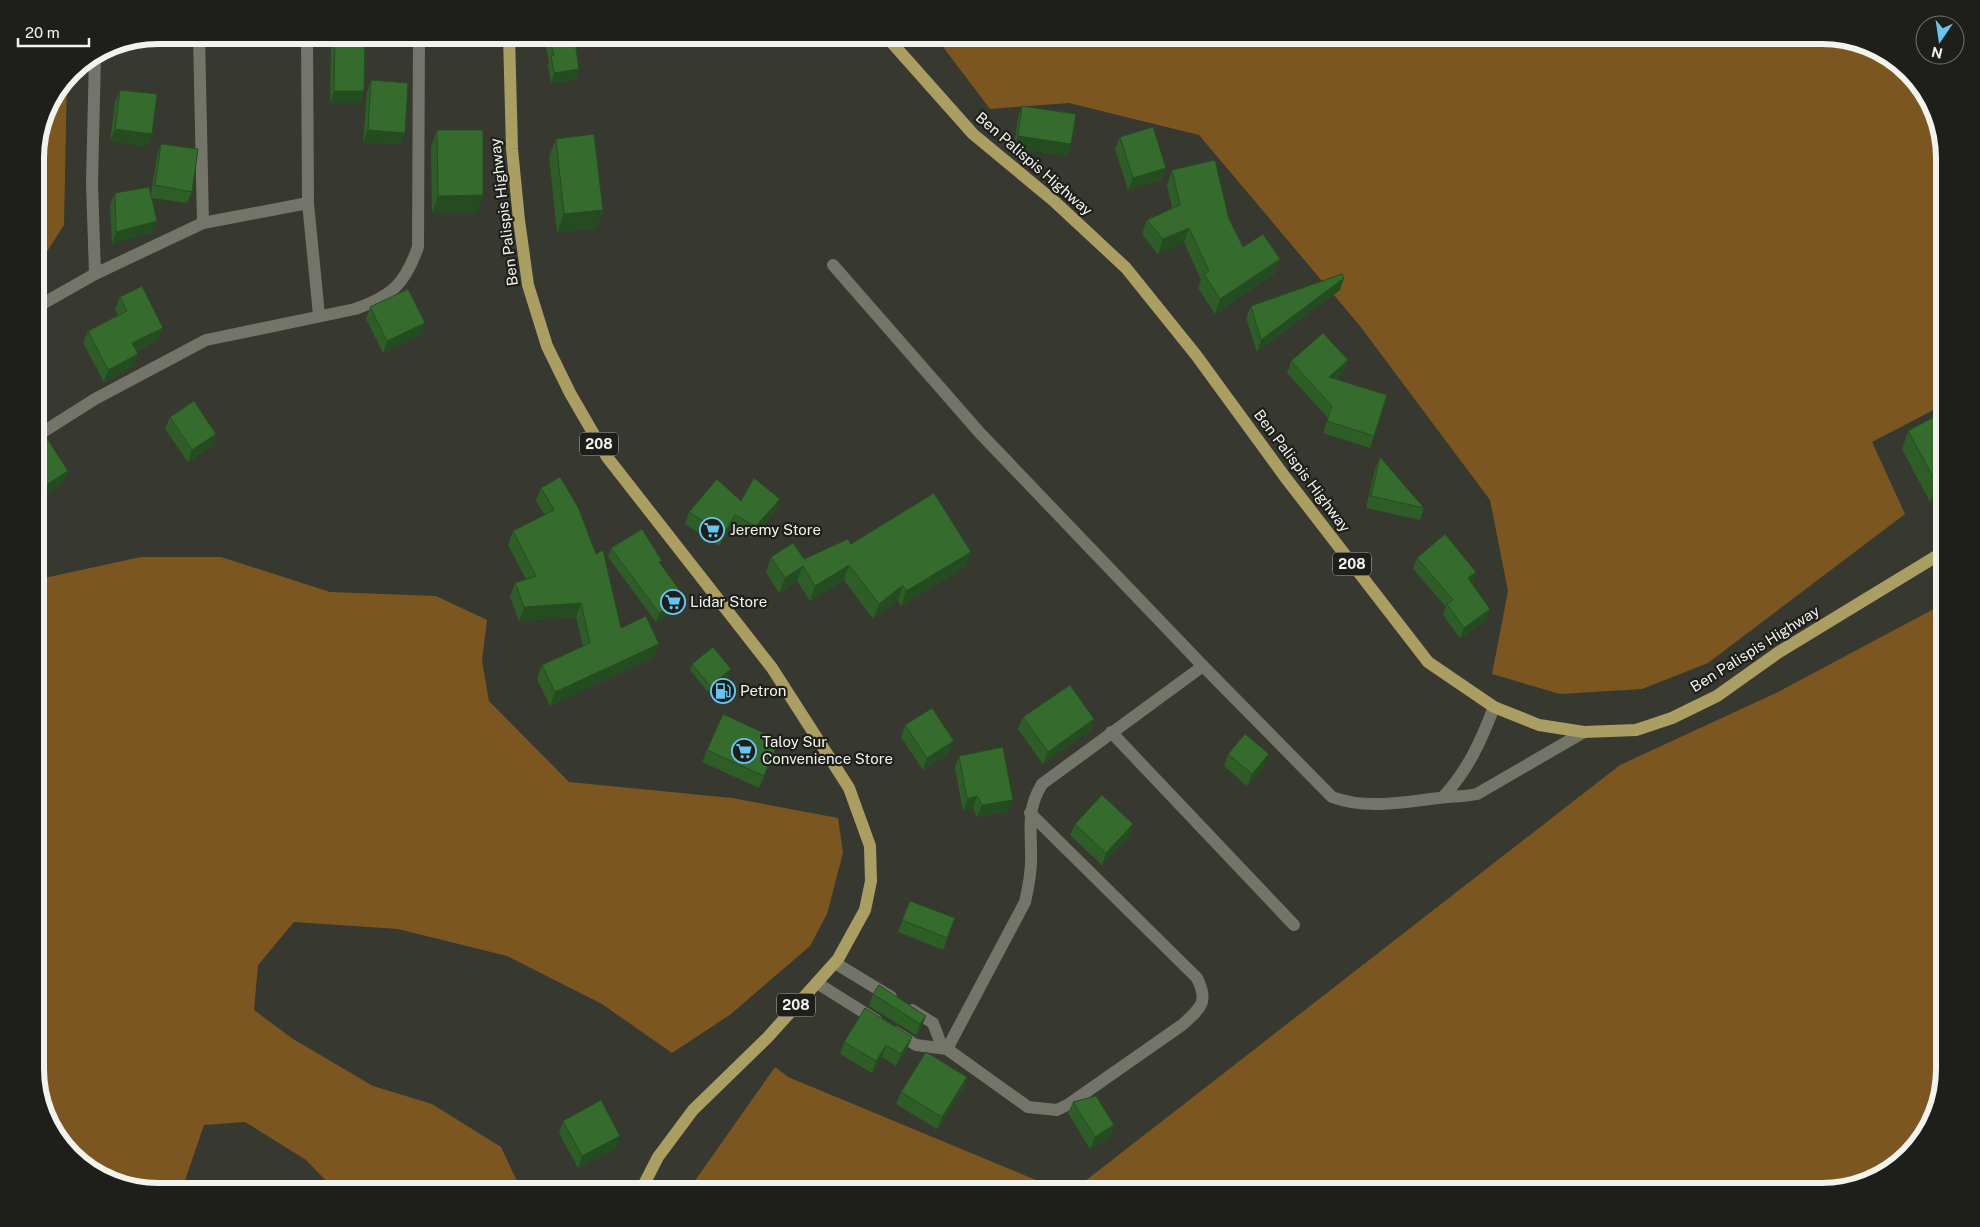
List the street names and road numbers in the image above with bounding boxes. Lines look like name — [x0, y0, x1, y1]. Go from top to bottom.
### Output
street label: Ben Palispis Highway — [973, 108, 1096, 219]
street label: Ben Palispis Highway — [486, 137, 521, 287]
street label: Ben Palispis Highway — [1251, 406, 1354, 535]
road number: 208 — [580, 432, 618, 456]
road number: 208 — [1333, 552, 1371, 576]
street label: Ben Palispis Highway — [1687, 602, 1822, 695]
road number: 208 — [777, 994, 815, 1016]

